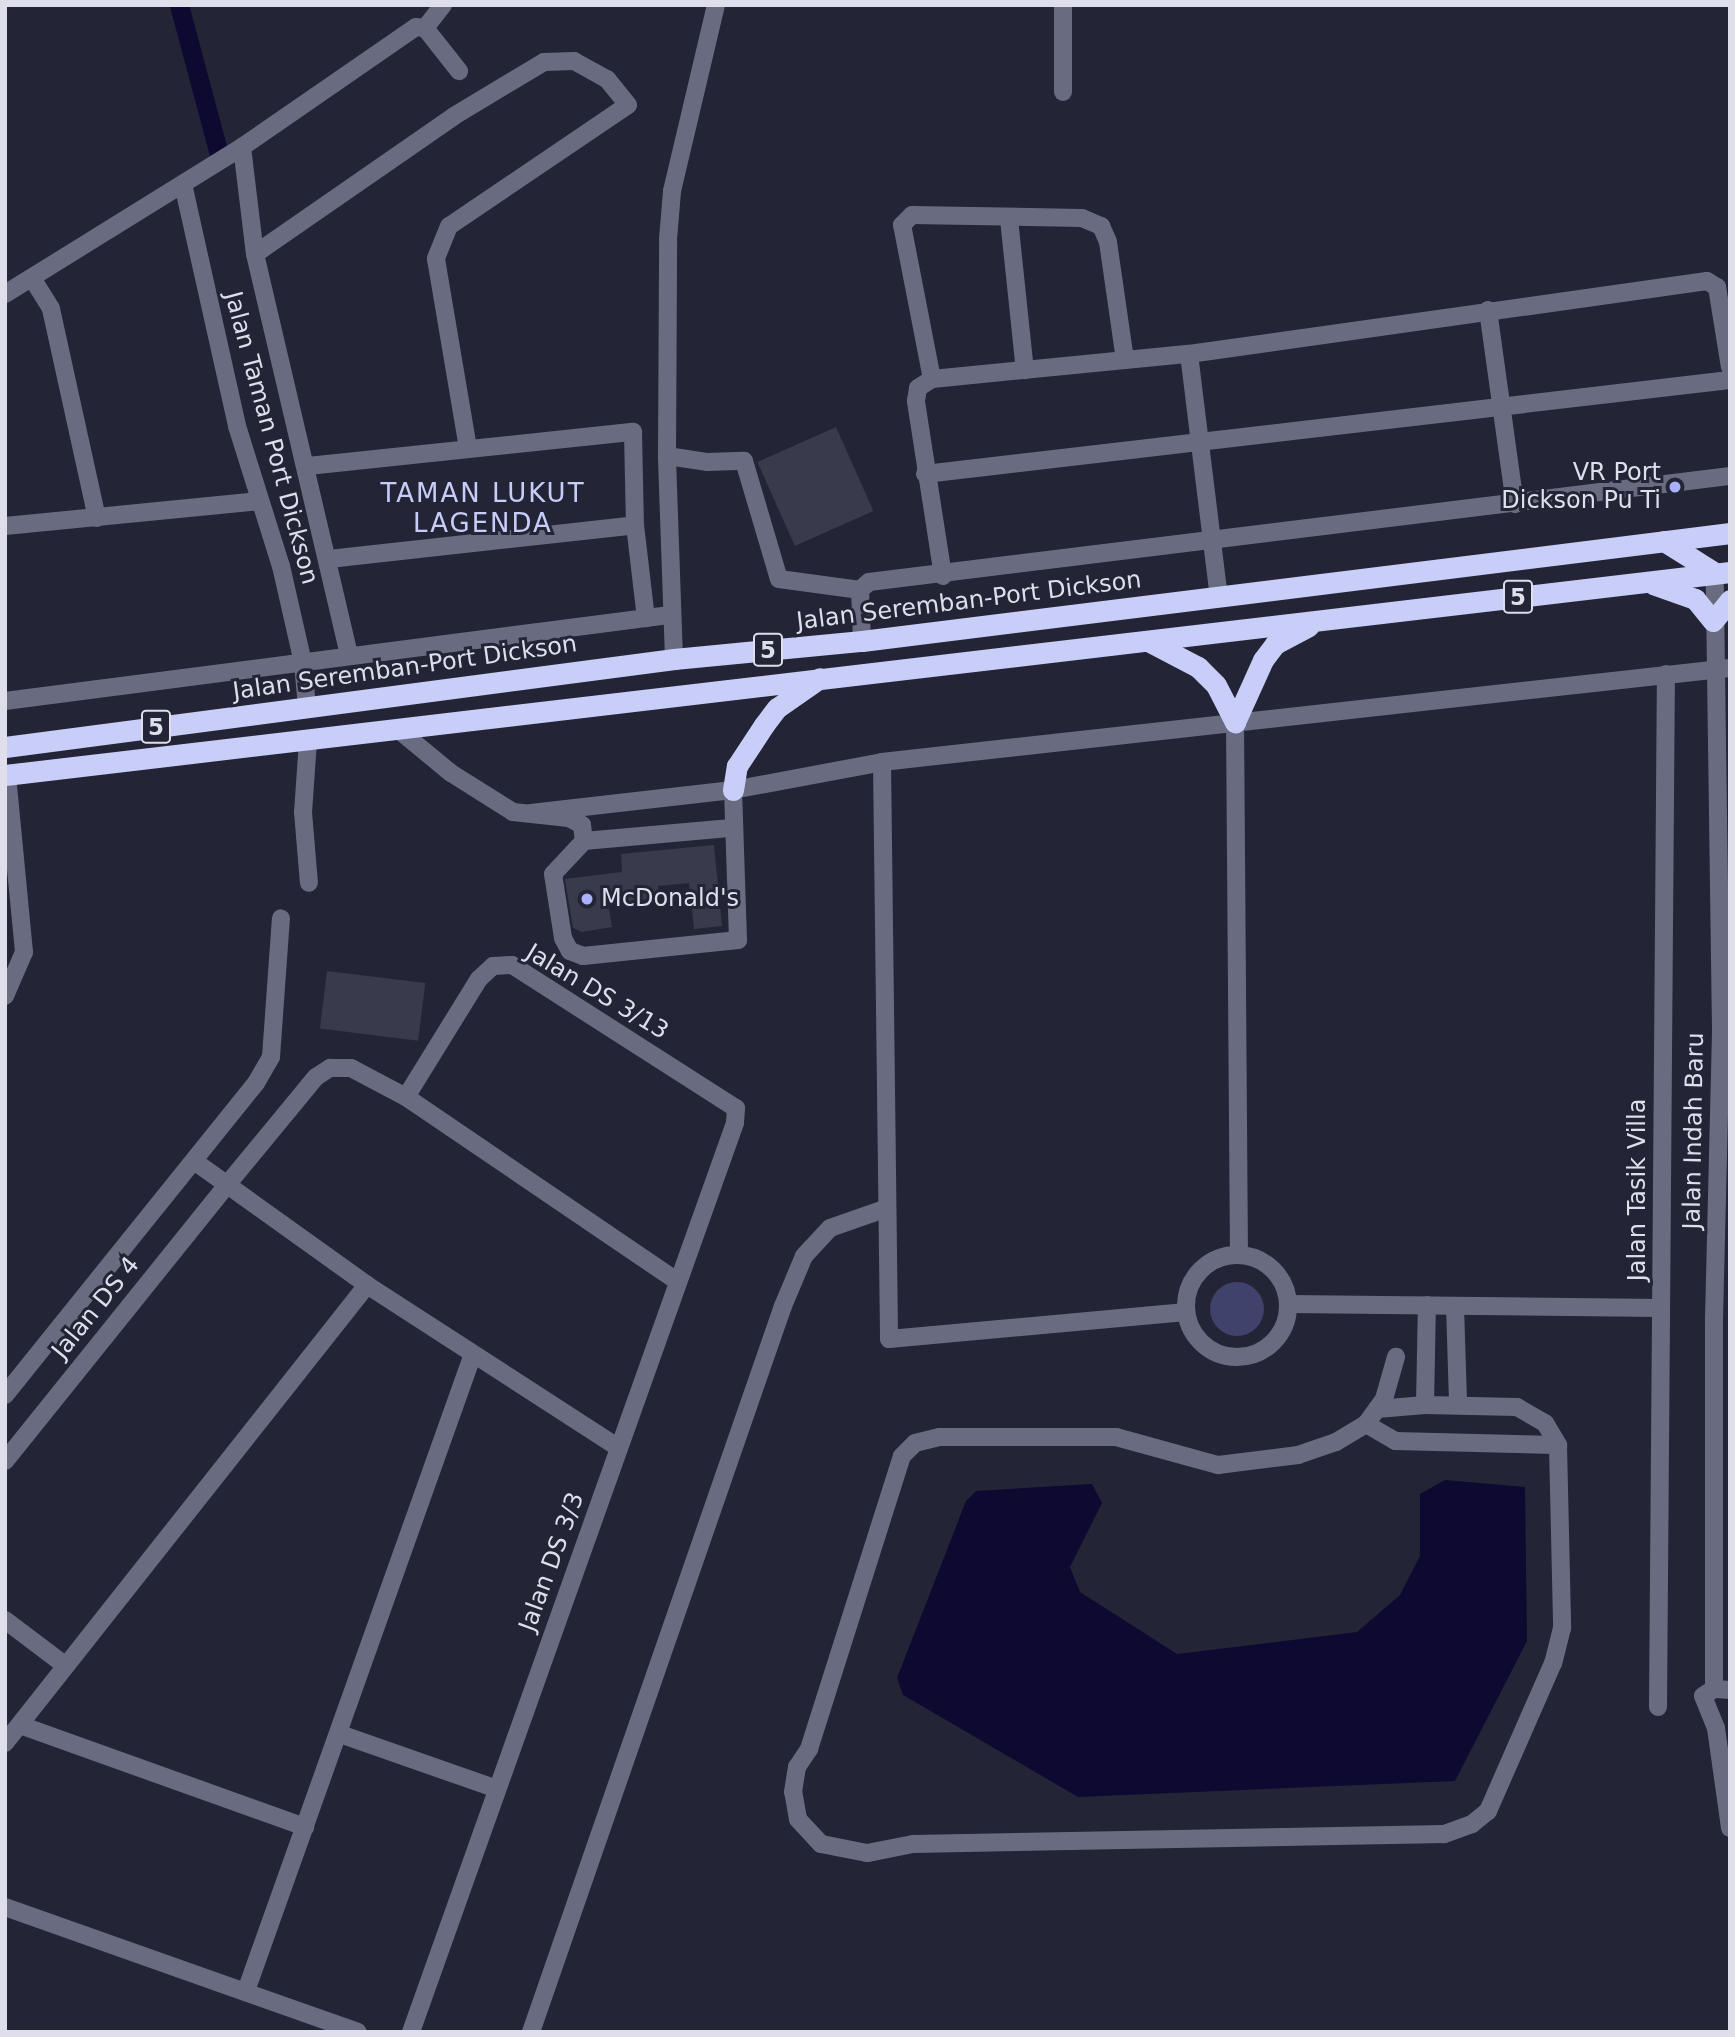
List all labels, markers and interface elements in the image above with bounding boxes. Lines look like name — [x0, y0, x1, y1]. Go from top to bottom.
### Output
street label: Jalan Taman Port Dickson — [218, 288, 324, 588]
place label: VR Port Dickson Pu Ti — [1501, 459, 1661, 515]
district label: TAMAN LUKUT LAGENDA — [382, 478, 584, 540]
marker: VR Port Dickson Pu Ti — [1667, 479, 1683, 495]
street label: Jalan Seremban-Port Dickson — [795, 566, 1143, 636]
road number: 5 — [1502, 578, 1534, 617]
street label: Jalan Seremban-Port Dickson — [231, 630, 579, 706]
road number: 5 — [752, 630, 784, 670]
road number: 5 — [140, 708, 172, 747]
place label: McDonald's — [601, 885, 739, 913]
marker: McDonald's — [579, 891, 595, 907]
street label: Jalan DS 3/13 — [520, 938, 674, 1046]
street label: Jalan Indah Baru — [1678, 1032, 1710, 1230]
street label: Jalan Tasik Villa — [1624, 1099, 1652, 1281]
street label: Jalan DS 4 — [46, 1251, 146, 1365]
street label: Jalan DS 3/3 — [514, 1488, 590, 1636]

